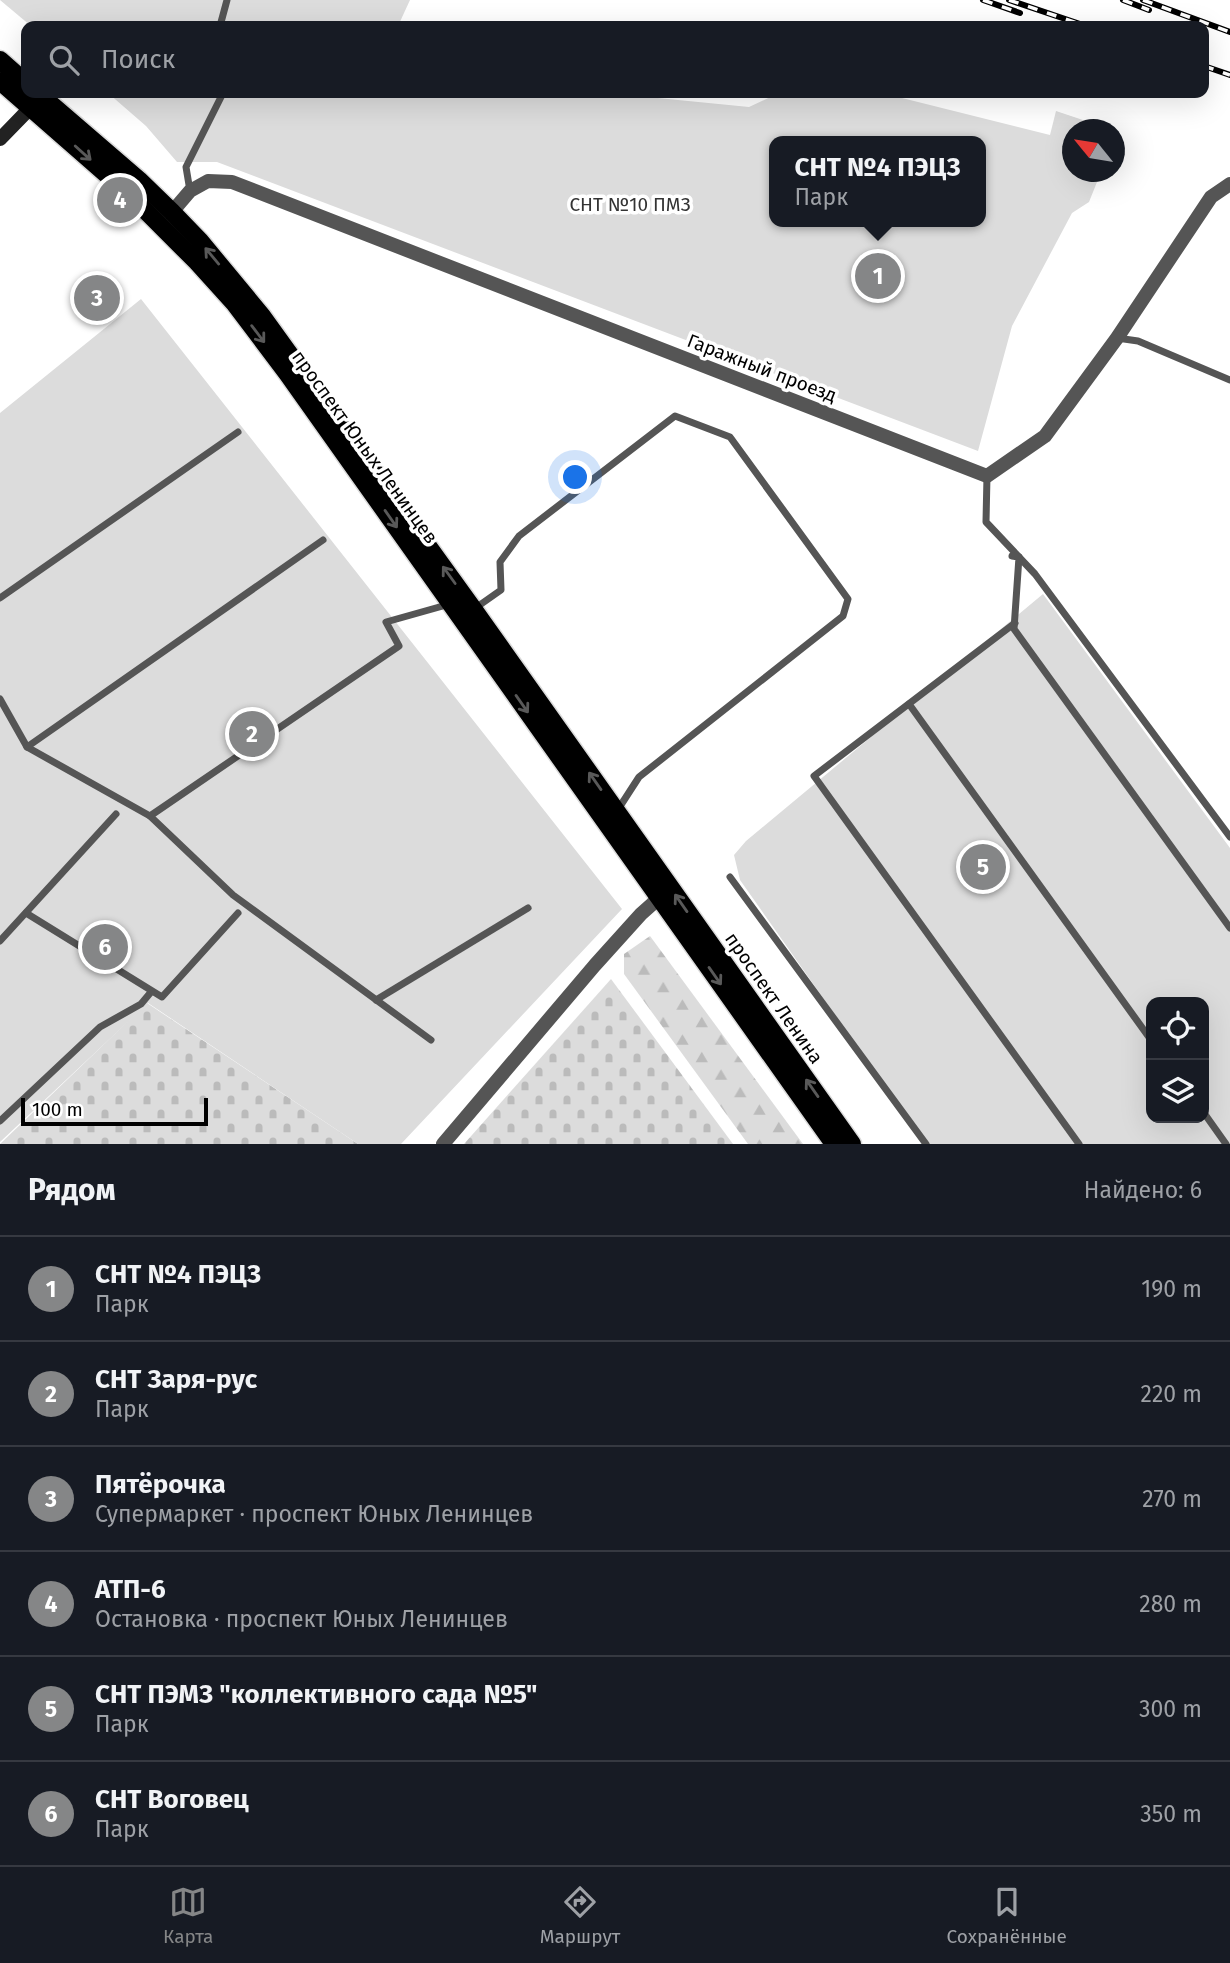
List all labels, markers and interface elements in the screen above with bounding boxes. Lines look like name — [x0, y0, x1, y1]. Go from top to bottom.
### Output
search box — [21, 21, 1209, 98]
icon: search — [45, 41, 83, 79]
text: Поиск — [101, 44, 175, 75]
north arrow — [1062, 119, 1125, 182]
popup — [769, 136, 986, 227]
one-way arrow — [74, 145, 92, 161]
text: СНТ №4 ПЭЦЗ — [794, 152, 961, 183]
pin: 4 — [97, 174, 143, 226]
text: Парк — [794, 183, 848, 211]
park label: СНТ №10 ПМЗ — [569, 193, 691, 216]
one-way arrow — [204, 247, 220, 265]
pin: 1 — [855, 250, 901, 302]
pin: 3 — [74, 272, 120, 324]
one-way arrow — [250, 324, 265, 343]
street label: Гаражный проезд — [684, 329, 840, 407]
street label: проспект Юных Ленинцев — [287, 346, 443, 548]
your location — [558, 460, 592, 494]
one-way arrow — [384, 509, 398, 528]
one-way arrow — [442, 566, 456, 585]
one-way arrow — [515, 694, 529, 713]
pin: 2 — [229, 708, 275, 760]
one-way arrow — [588, 772, 602, 791]
pin: 5 — [960, 841, 1006, 893]
one-way arrow — [674, 894, 688, 913]
pin: 6 — [82, 921, 128, 973]
street label: проспект Ленина — [720, 928, 828, 1068]
one-way arrow — [708, 966, 722, 985]
map controls — [1146, 997, 1209, 1123]
button: locate — [1146, 997, 1209, 1060]
button: layers — [1146, 1060, 1209, 1123]
one-way arrow — [805, 1079, 819, 1098]
scale bar — [21, 1095, 208, 1127]
text: 100 m — [32, 1098, 83, 1121]
text: Рядом — [28, 1172, 116, 1208]
text: Найдено: 6 — [1084, 1176, 1202, 1204]
text: СНТ №4 ПЭЦЗ — [95, 1259, 261, 1290]
text: 1 — [46, 1275, 56, 1303]
text: 190 m — [1141, 1275, 1202, 1303]
text: Парк — [95, 1290, 149, 1318]
text: СНТ Заря-рус — [95, 1364, 257, 1395]
text: 2 — [45, 1380, 57, 1408]
text: 220 m — [1141, 1380, 1202, 1408]
text: Парк — [95, 1395, 149, 1423]
text: Пятёрочка — [95, 1469, 226, 1500]
text: 3 — [45, 1485, 57, 1513]
text: 270 m — [1142, 1485, 1202, 1513]
text: Супермаркет · проспект Юных Ленинцев — [95, 1500, 533, 1528]
text: АТП-6 — [95, 1574, 166, 1605]
text: 4 — [45, 1590, 58, 1618]
text: 280 m — [1139, 1590, 1202, 1618]
text: Остановка · проспект Юных Ленинцев — [95, 1605, 508, 1633]
text: СНТ ПЭМЗ "коллективного сада №5" — [95, 1679, 538, 1710]
text: 5 — [45, 1695, 57, 1723]
text: 300 m — [1139, 1695, 1202, 1723]
text: Парк — [95, 1710, 149, 1738]
text: СНТ Воговец — [95, 1784, 249, 1815]
text: 6 — [45, 1800, 57, 1828]
text: 350 m — [1140, 1800, 1202, 1828]
text: Парк — [95, 1815, 149, 1843]
tab: Карта — [163, 1883, 213, 1948]
tab: Маршрут — [540, 1883, 620, 1948]
tab: Сохранённые — [947, 1883, 1067, 1948]

